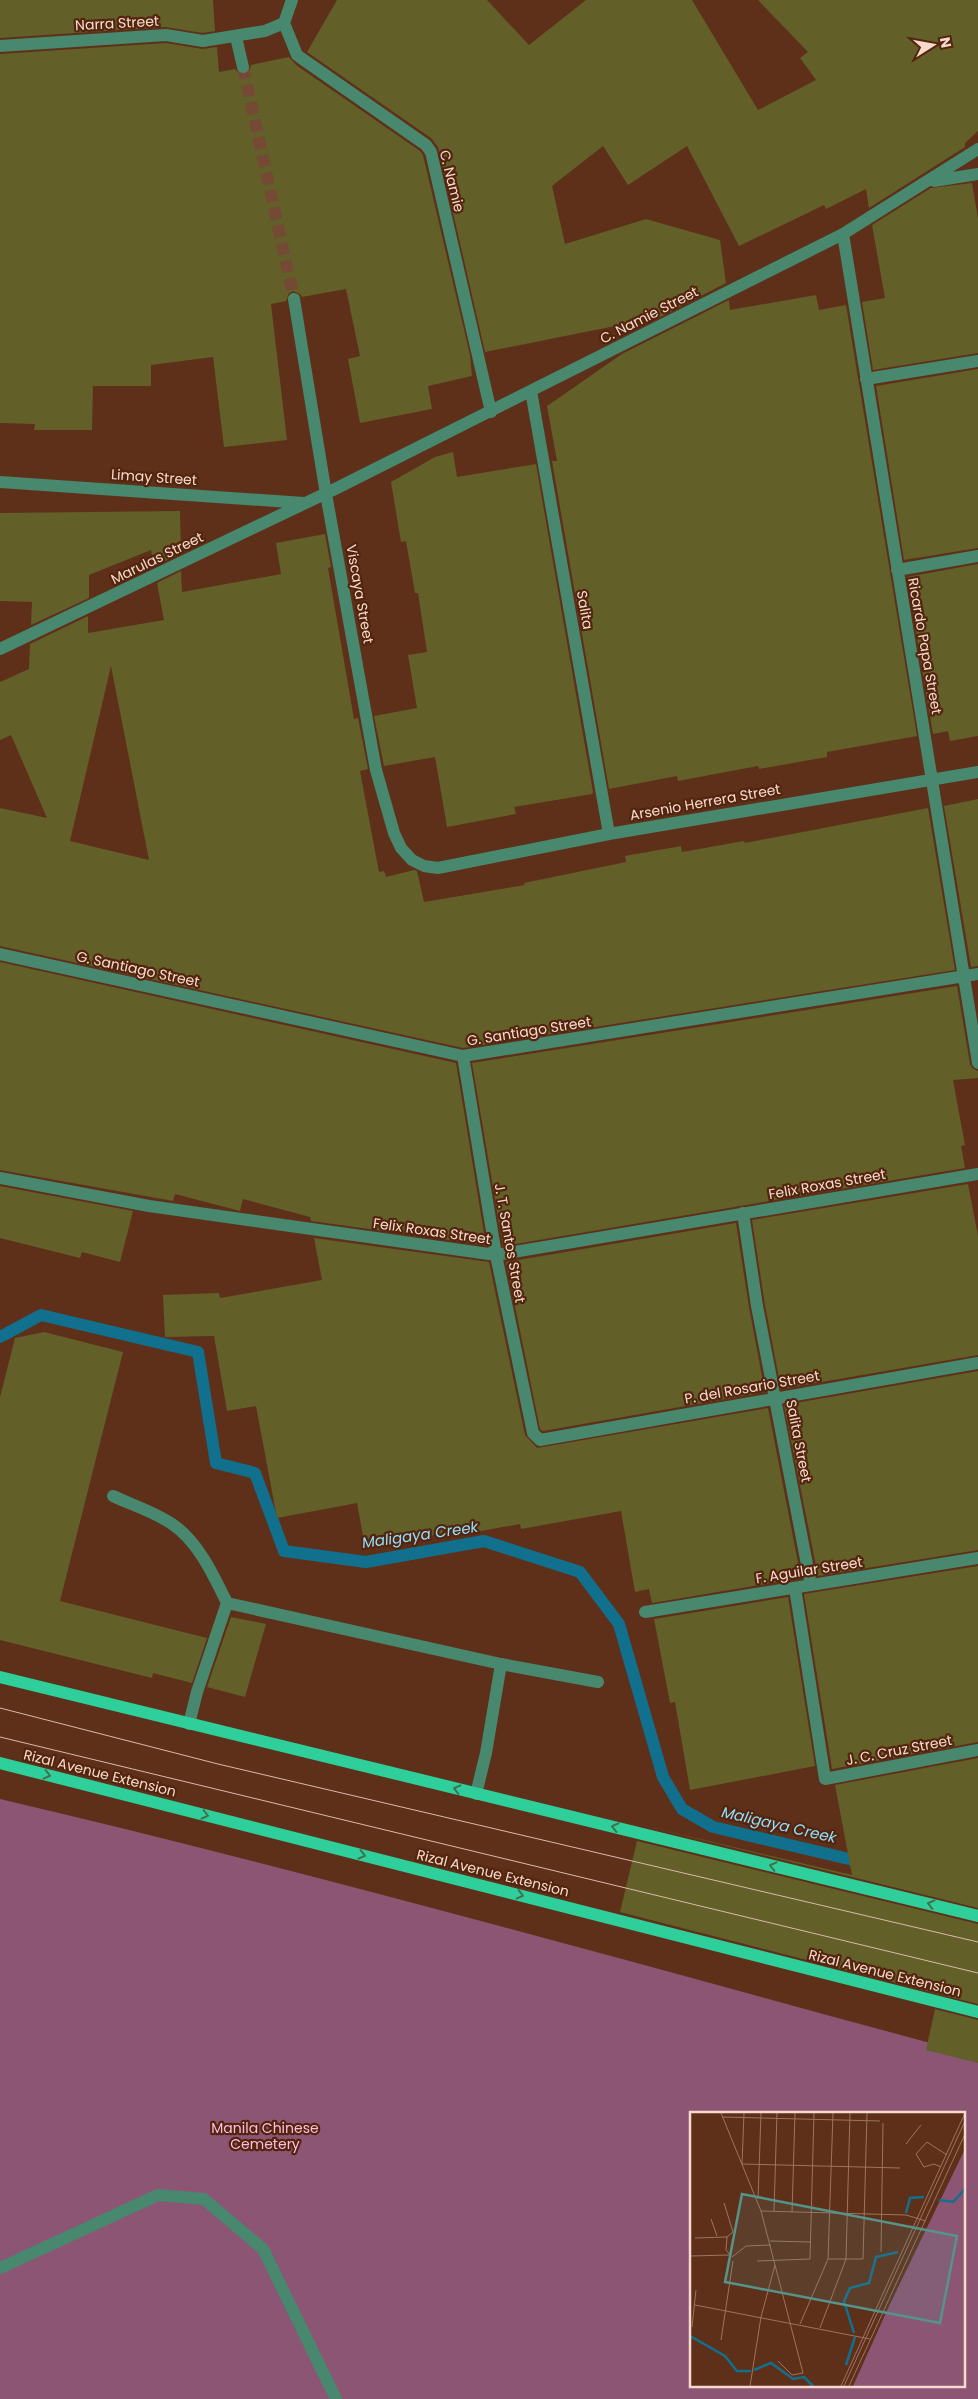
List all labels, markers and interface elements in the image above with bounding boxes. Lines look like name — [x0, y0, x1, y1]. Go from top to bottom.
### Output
street label: Narra Street — [75, 11, 159, 35]
north arrow — [908, 20, 958, 70]
text: N — [935, 35, 957, 50]
street label: C. Namie — [435, 148, 469, 214]
street label: C. Namie Street — [596, 282, 702, 348]
street label: Limay Street — [110, 464, 198, 490]
street label: Marulas Street — [107, 527, 207, 589]
street label: Viscaya Street — [341, 543, 379, 645]
street label: Ricardo Papa Street — [903, 576, 947, 716]
street label: Salita — [572, 589, 598, 631]
street label: Arsenio Herrera Street — [628, 779, 782, 825]
street label: G. Santiago Street — [75, 946, 201, 992]
street label: G. Santiago Street — [466, 1011, 592, 1051]
street label: Felix Roxas Street — [767, 1164, 887, 1204]
street label: J. T. Santos Street — [490, 1182, 530, 1304]
street label: Felix Roxas Street — [372, 1213, 492, 1249]
street label: P. del Rosario Street — [683, 1365, 821, 1409]
street label: Salita Street — [781, 1398, 817, 1484]
water label: Maligaya Creek — [360, 1516, 481, 1553]
street label: F. Aguilar Street — [754, 1552, 864, 1588]
street label: J. C. Cruz Street — [844, 1730, 954, 1770]
street label: Rizal Avenue Extension — [22, 1744, 178, 1802]
one-way arrow — [43, 1769, 52, 1780]
one-way arrow — [452, 1784, 461, 1795]
water label: Maligaya Creek — [720, 1801, 840, 1848]
one-way arrow — [200, 1809, 209, 1820]
one-way arrow — [611, 1823, 619, 1833]
street label: Rizal Avenue Extension — [415, 1844, 571, 1902]
one-way arrow — [358, 1849, 367, 1860]
one-way arrow — [768, 1861, 777, 1872]
one-way arrow — [515, 1889, 524, 1900]
one-way arrow — [926, 1899, 935, 1910]
street label: Rizal Avenue Extension — [807, 1944, 963, 2002]
inset map — [690, 2112, 966, 2386]
park label: Manila Chinese Cemetery — [211, 2118, 319, 2154]

